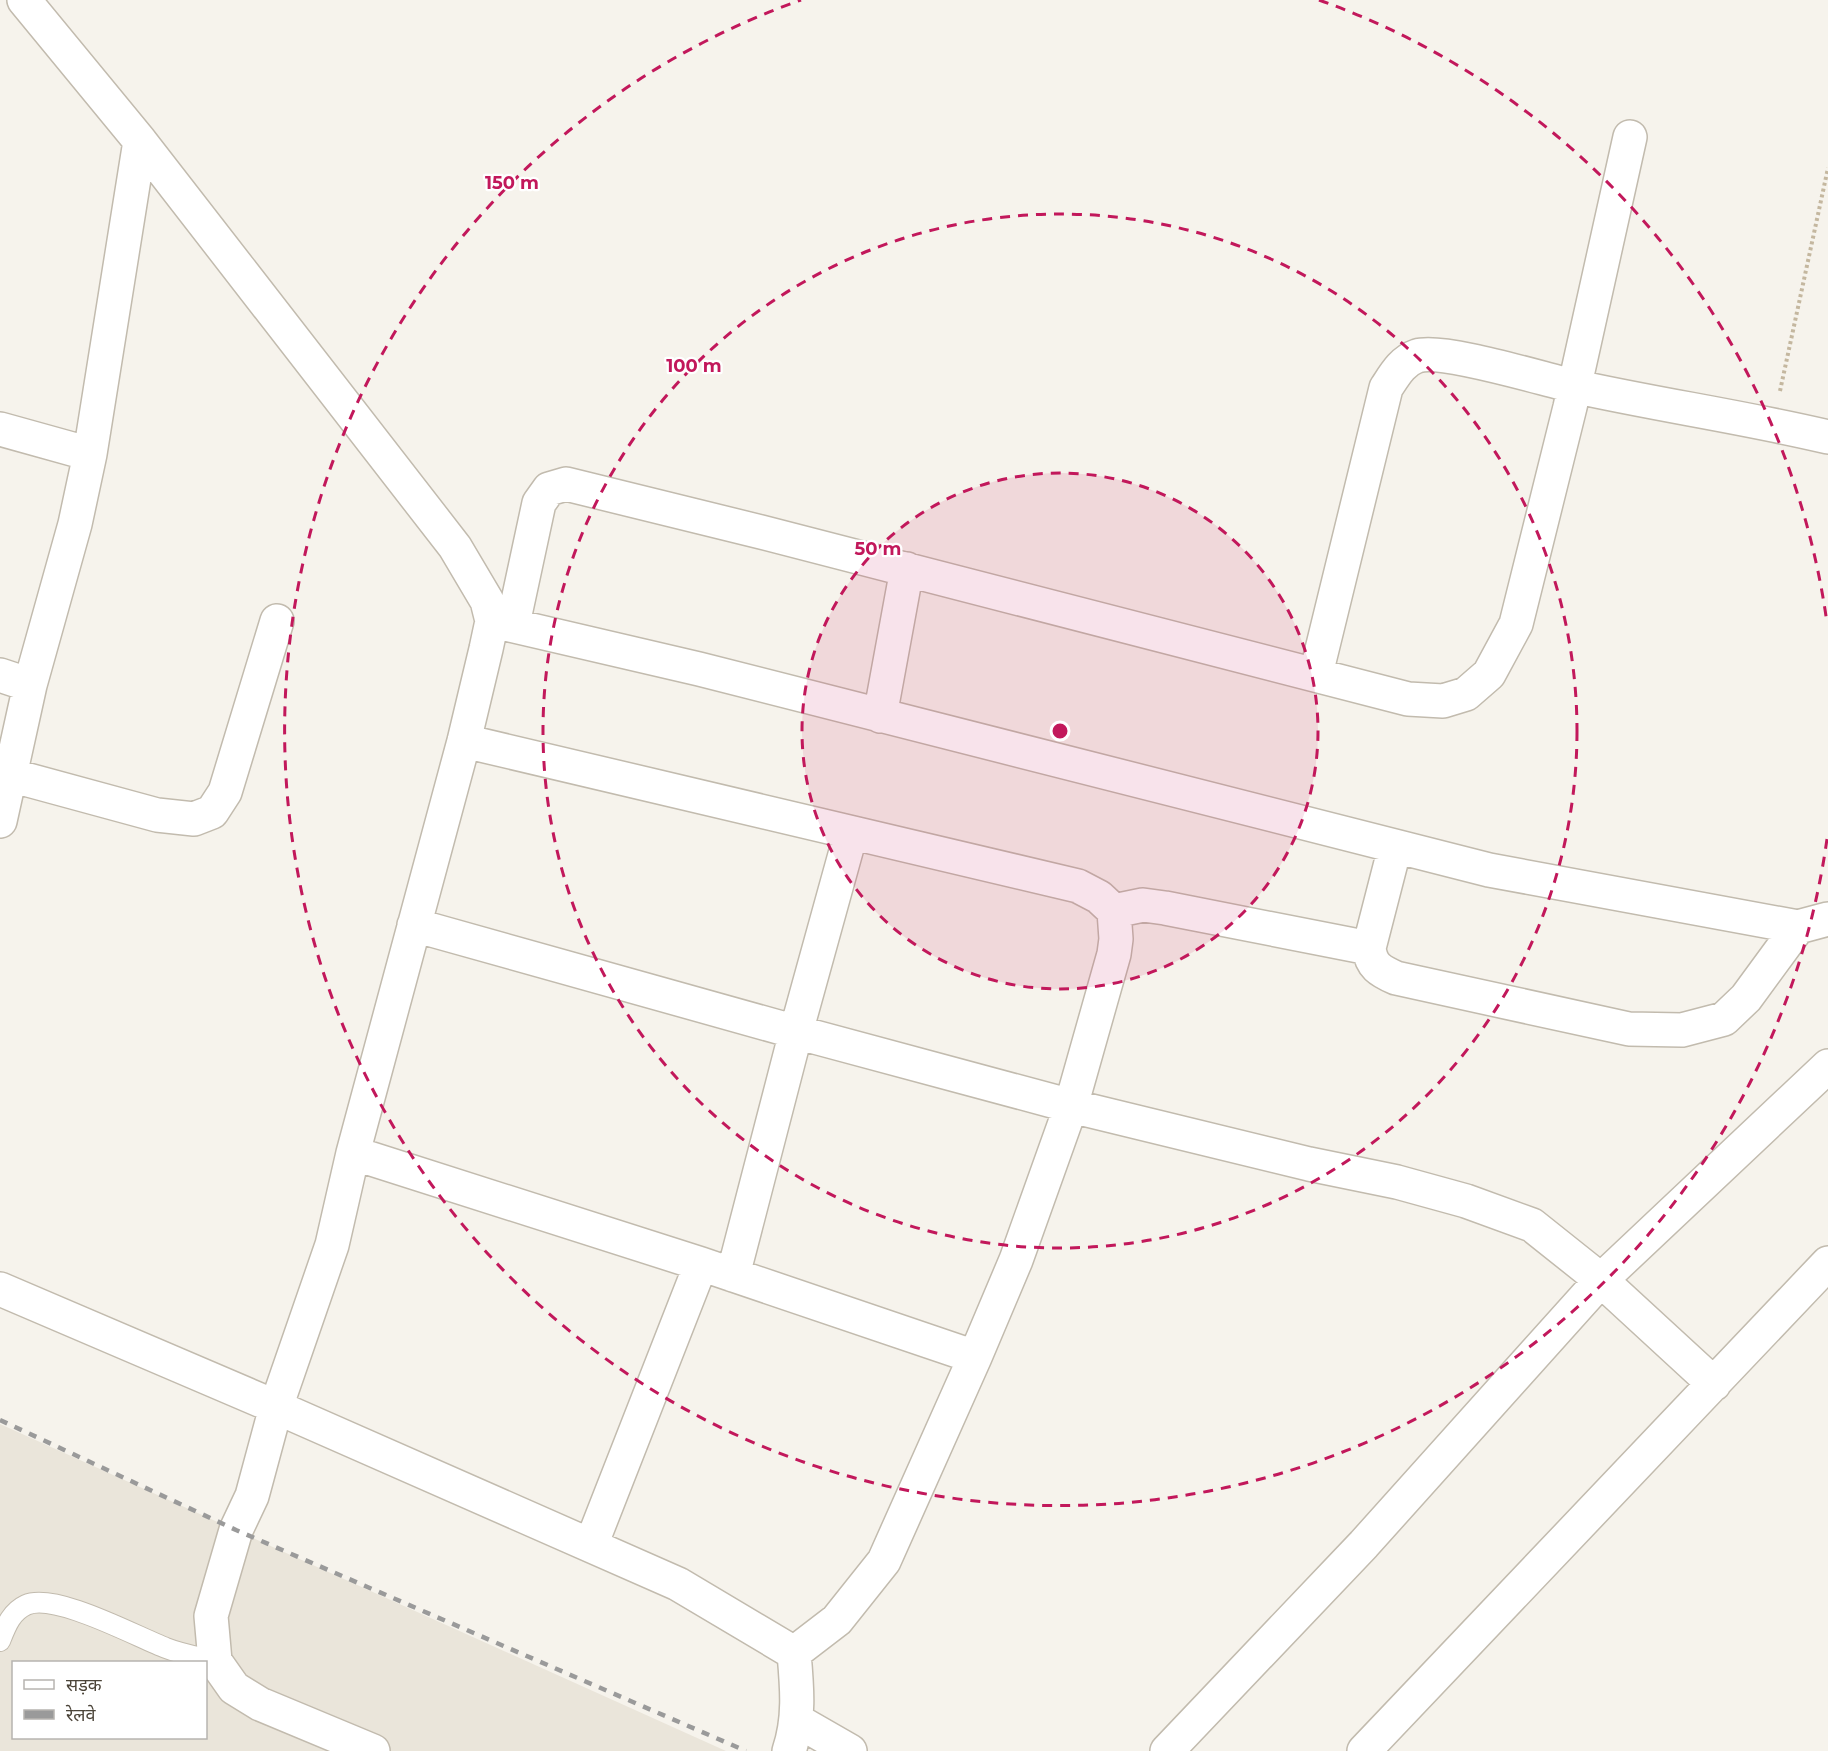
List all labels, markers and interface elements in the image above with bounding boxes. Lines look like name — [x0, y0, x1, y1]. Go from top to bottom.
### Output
text: 150 m — [485, 172, 539, 194]
text: 100 m — [666, 355, 722, 377]
text: 50 m — [855, 538, 901, 560]
centre of rings — [1050, 721, 1070, 741]
legend — [12, 1661, 207, 1739]
text: सड़क — [66, 1674, 103, 1696]
text: रेलवे — [65, 1704, 97, 1726]

